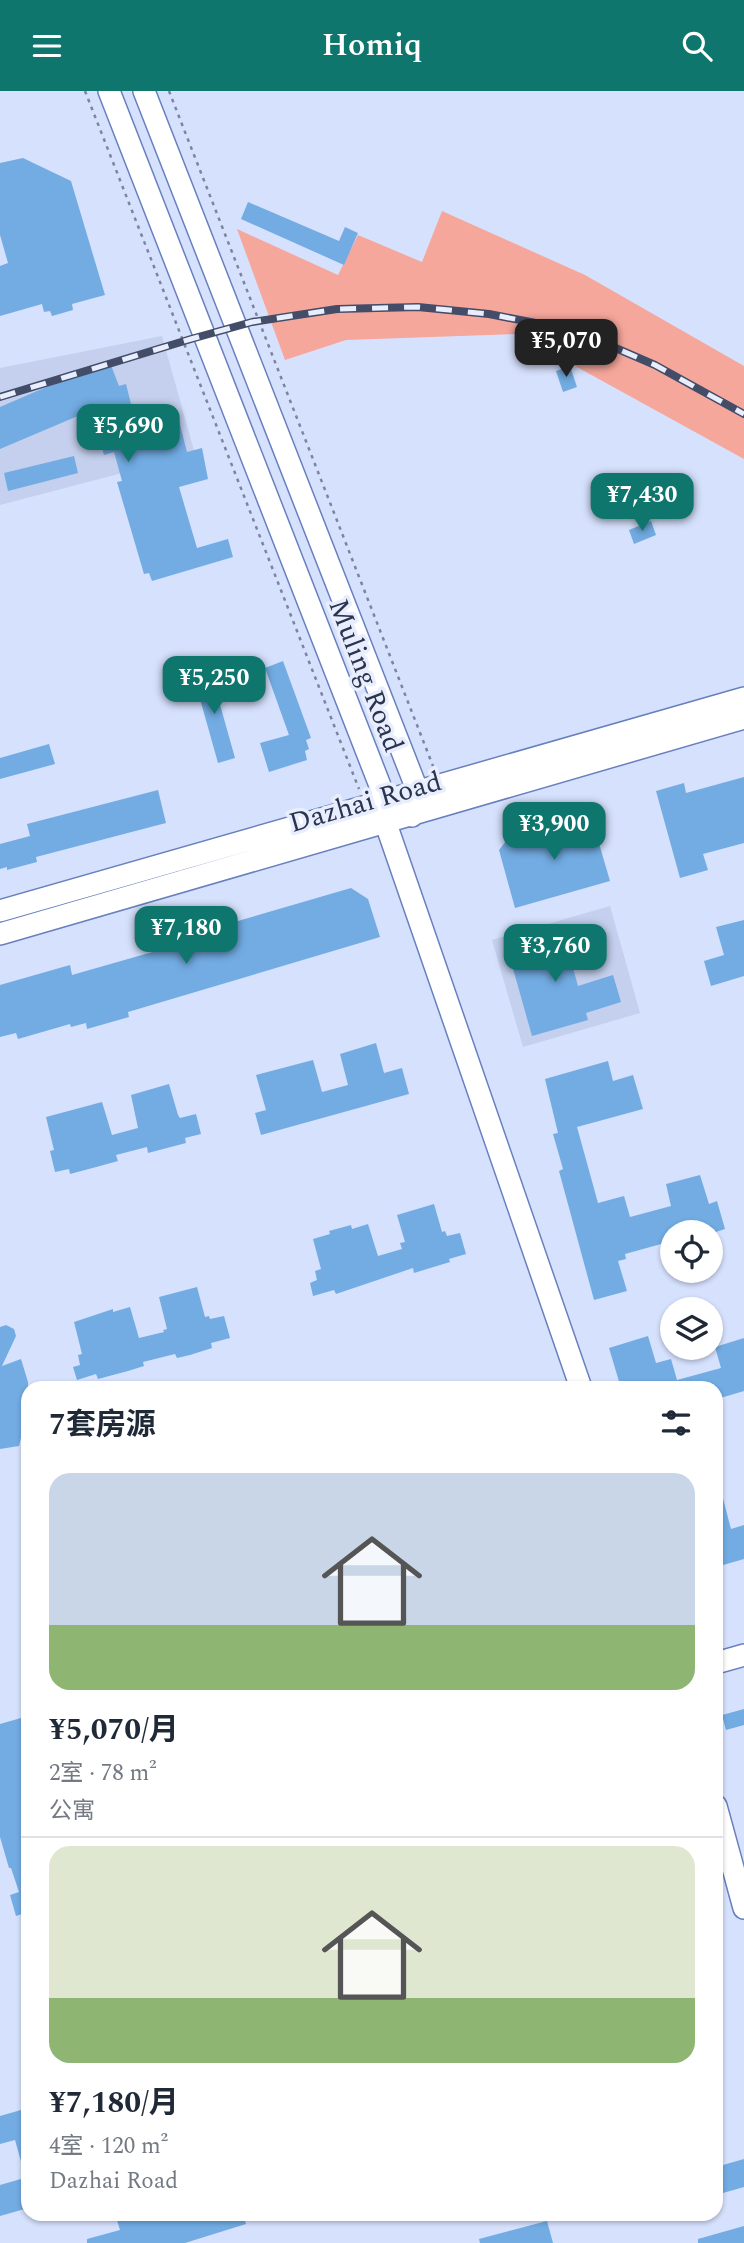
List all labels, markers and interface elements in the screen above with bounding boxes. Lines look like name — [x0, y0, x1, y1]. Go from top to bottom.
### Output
text: Homiq — [322, 21, 422, 70]
icon: menu — [28, 27, 66, 65]
icon: search — [678, 27, 716, 65]
pin: ¥5,070 — [509, 320, 623, 379]
text: ¥5,070 — [531, 324, 601, 359]
pin: ¥5,690 — [71, 405, 185, 464]
text: ¥5,690 — [93, 409, 163, 444]
pin: ¥7,430 — [585, 473, 699, 533]
text: ¥7,430 — [607, 478, 677, 513]
street label: Muling Road — [317, 593, 415, 758]
pin: ¥5,250 — [157, 657, 271, 716]
text: ¥5,250 — [179, 661, 249, 696]
street label: Dazhai Road — [284, 760, 447, 845]
pin: ¥3,900 — [497, 803, 611, 862]
text: ¥3,900 — [519, 807, 589, 842]
pin: ¥7,180 — [129, 907, 243, 966]
text: ¥7,180 — [151, 911, 221, 946]
pin: ¥3,760 — [498, 925, 612, 984]
text: ¥3,760 — [520, 929, 590, 964]
map controls — [660, 1220, 723, 1360]
button: locate — [660, 1220, 723, 1283]
button: layers — [660, 1297, 723, 1360]
text: 7套房源 — [49, 1402, 156, 1448]
icon: filters — [657, 1404, 695, 1442]
icon: home — [309, 1518, 435, 1644]
text: ¥5,070/月 — [49, 1707, 179, 1753]
text: 2室 · 78 m² — [49, 1756, 157, 1791]
text: 公寓 — [49, 1794, 95, 1829]
icon: home — [309, 1892, 435, 2018]
text: ¥7,180/月 — [49, 2080, 179, 2126]
text: 4室 · 120 m² — [49, 2129, 168, 2164]
text: Dazhai Road — [49, 2164, 178, 2199]

